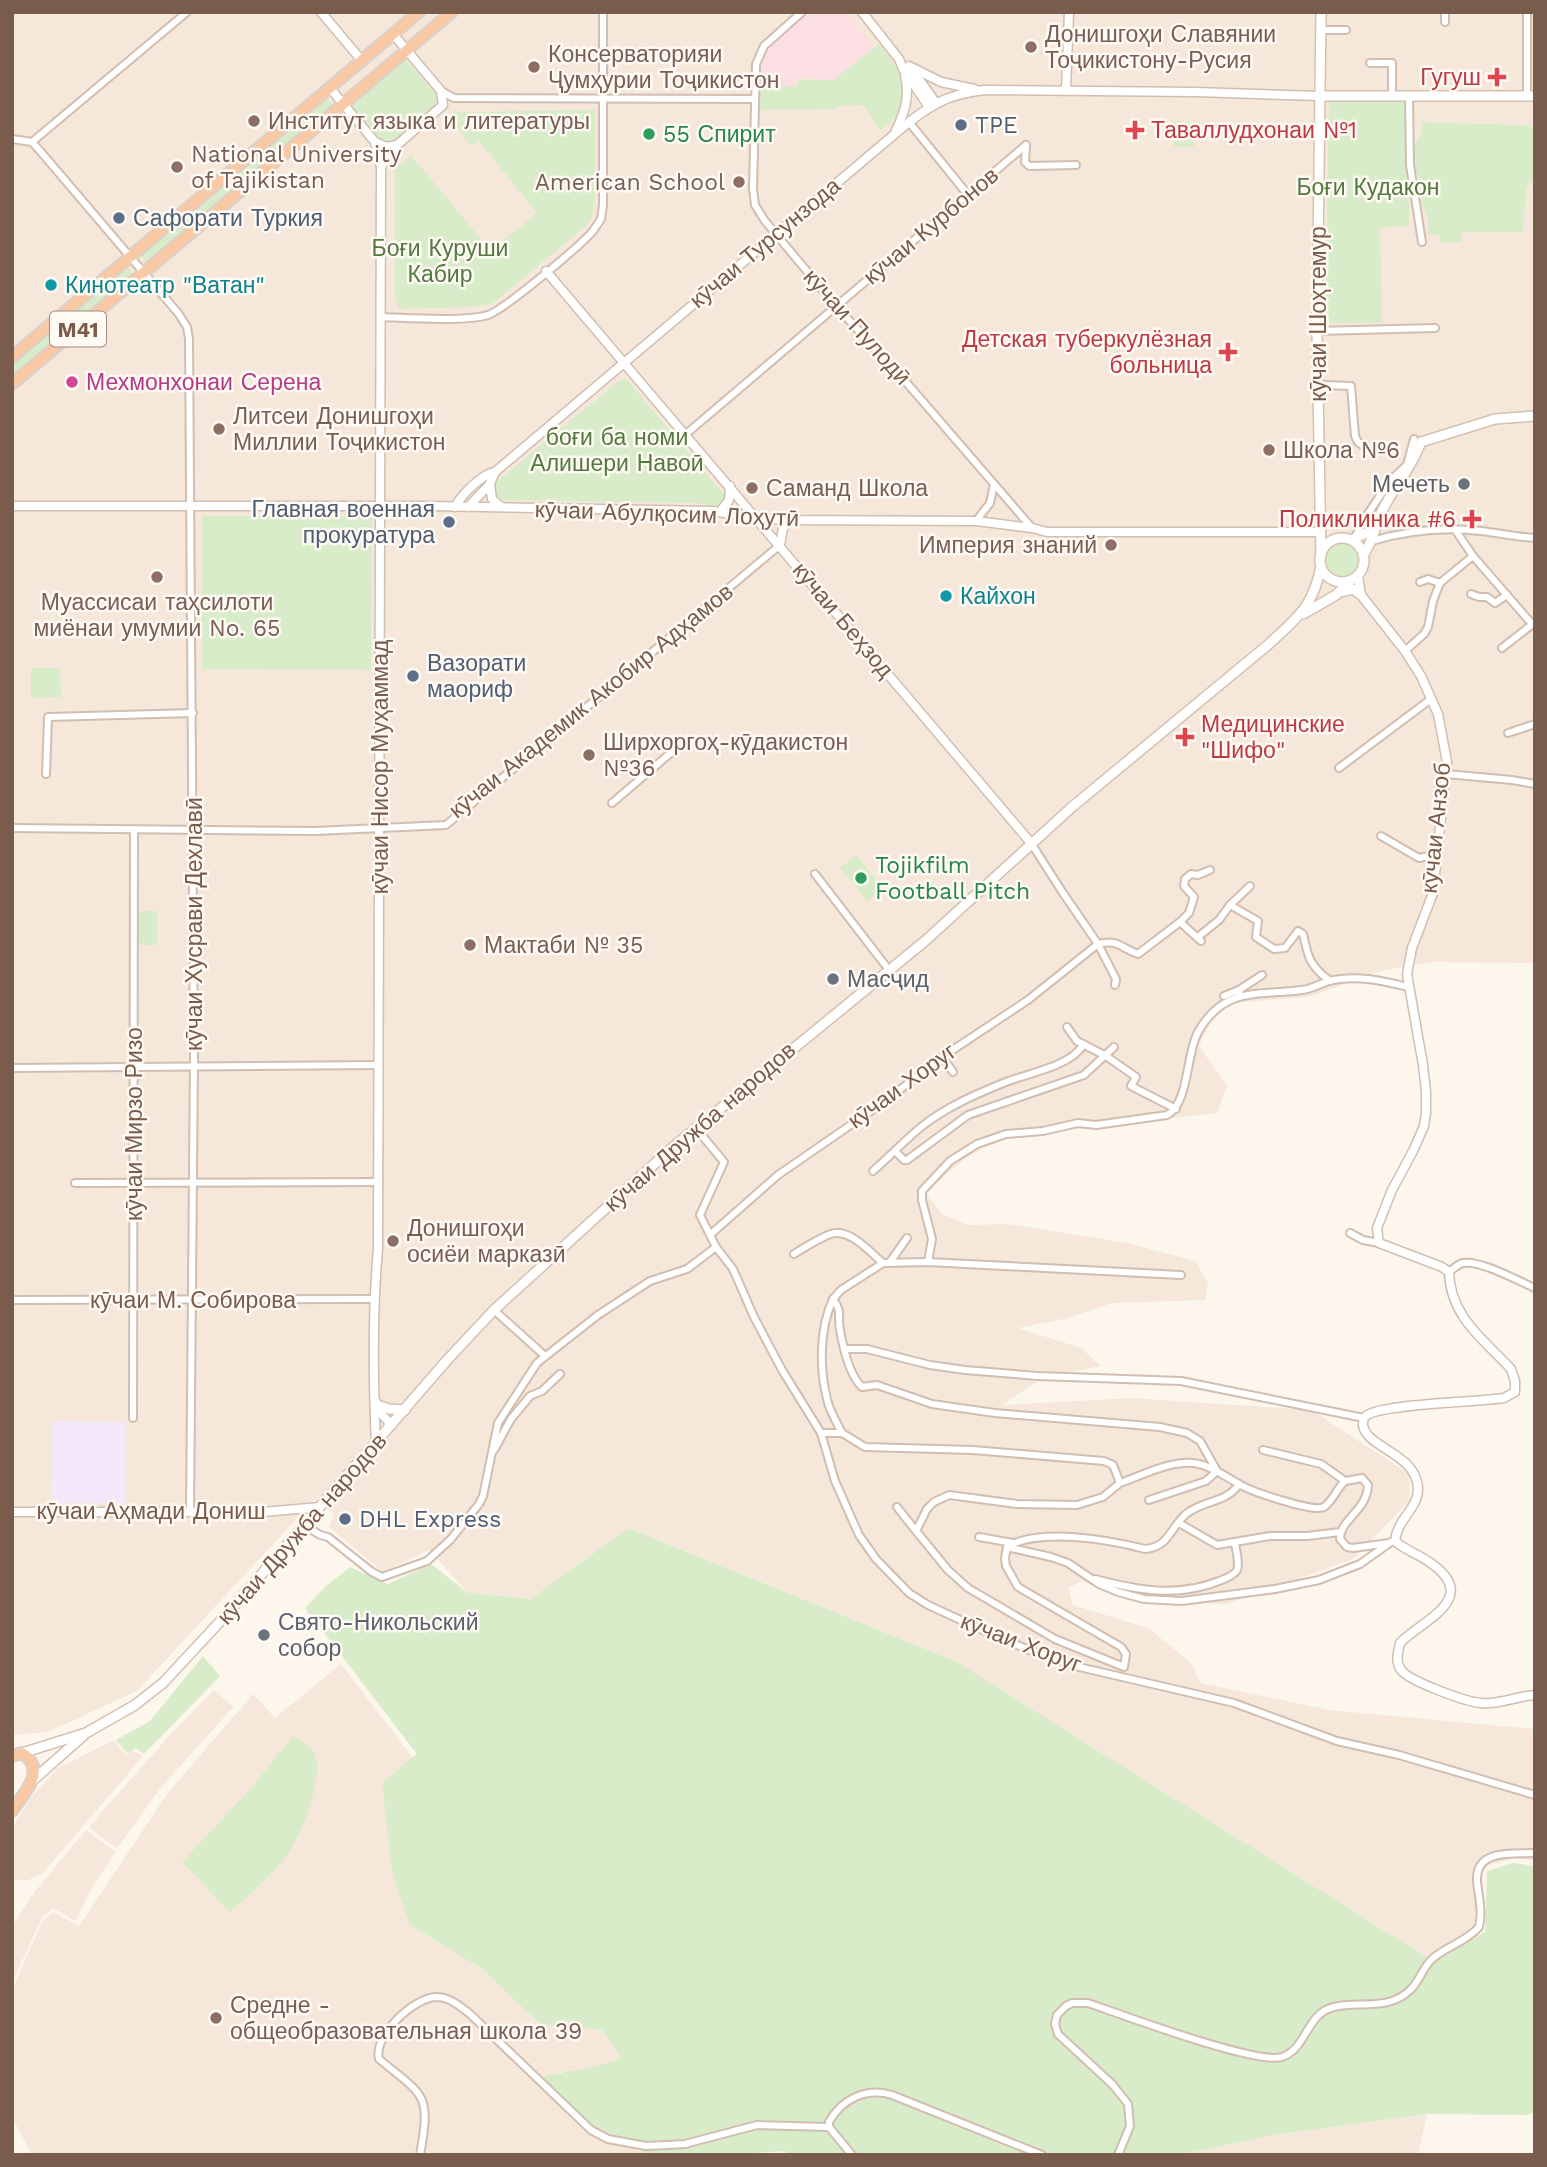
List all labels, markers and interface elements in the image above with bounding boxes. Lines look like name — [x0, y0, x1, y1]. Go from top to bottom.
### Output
place label: Донишгоҳи Славянии Тоҷикистону-Русия — [1045, 21, 1276, 74]
marker: Донишгоҳи Славянии Тоҷикистону-Русия — [1023, 39, 1039, 55]
place label: Консерваторияи Ҷумҳурии Тоҷикистон — [548, 41, 780, 94]
marker: Консерваторияи Ҷумҳурии Тоҷикистон — [526, 59, 542, 75]
place label: Гугуш — [1420, 64, 1481, 91]
marker: Гугуш — [1487, 67, 1507, 87]
place label: Институт языка и литературы — [268, 108, 590, 135]
place label: TPE — [975, 112, 1018, 139]
marker: Институт языка и литературы — [246, 113, 262, 129]
marker: TPE — [953, 117, 969, 133]
place label: Таваллудхонаи №1 — [1151, 117, 1357, 144]
marker: Таваллудхонаи №1 — [1125, 120, 1145, 140]
place label: 55 Спирит — [663, 121, 776, 148]
marker: 55 Спирит — [641, 126, 657, 142]
place label: National University of Tajikistan — [191, 141, 402, 194]
marker: National University of Tajikistan — [169, 159, 185, 175]
street label: кӯчаи Курбонов — [858, 162, 1004, 290]
place label: American School — [535, 169, 725, 196]
street label: кӯчаи Турсунзода — [684, 172, 846, 314]
marker: American School — [731, 174, 747, 190]
park label: Боғи Кудакон — [1296, 174, 1440, 201]
place label: Сафорати Туркия — [133, 205, 323, 232]
marker: Сафорати Туркия — [111, 210, 127, 226]
street label: кӯчаи Шоҳтемур — [1305, 226, 1332, 402]
park label: Боғи Куруши Кабир — [372, 235, 508, 288]
street label: кӯчаи Пулодӣ — [798, 263, 916, 391]
place label: Кинотеатр "Ватан" — [65, 272, 265, 299]
marker: Кинотеатр "Ватан" — [43, 277, 59, 293]
road number: M41 — [50, 312, 106, 346]
place label: Детская туберкулёзная больница — [962, 326, 1212, 379]
marker: Детская туберкулёзная больница — [1218, 342, 1238, 362]
place label: Мехмонхонаи Серена — [86, 369, 321, 396]
marker: Мехмонхонаи Серена — [64, 374, 80, 390]
place label: Литсеи Донишгоҳи Миллии Тоҷикистон — [233, 403, 445, 456]
marker: Литсеи Донишгоҳи Миллии Тоҷикистон — [211, 421, 227, 437]
park label: боғи ба номи Алишери Навоӣ — [530, 424, 704, 477]
place label: Школа №6 — [1283, 437, 1400, 464]
marker: Школа №6 — [1261, 442, 1277, 458]
place label: Мечеть — [1372, 471, 1450, 498]
place label: Саманд Школа — [766, 475, 928, 502]
marker: Мечеть — [1456, 476, 1472, 492]
marker: Саманд Школа — [744, 480, 760, 496]
place label: Главная военная прокуратура — [251, 496, 435, 549]
street label: кӯчаи Абулқосим Лоҳутӣ — [534, 496, 800, 532]
place label: Поликлиника #6 — [1279, 506, 1456, 533]
marker: Поликлиника #6 — [1462, 509, 1482, 529]
marker: Главная военная прокуратура — [441, 514, 457, 530]
place label: Империя знаний — [919, 532, 1097, 559]
marker: Империя знаний — [1103, 537, 1119, 553]
street label: кӯчаи Беҳзод — [787, 557, 899, 684]
marker: Муассисаи таҳсилоти миёнаи умумии No. 65 — [149, 569, 165, 585]
street label: кӯчаи Академик Акобир Адҳамов — [444, 578, 738, 824]
place label: Кайхон — [960, 583, 1036, 610]
marker: Кайхон — [938, 588, 954, 604]
place label: Муассисаи таҳсилоти миёнаи умумии No. 65 — [34, 589, 280, 642]
street label: кӯчаи Нисор Муҳаммад — [367, 639, 394, 894]
place label: Вазорати маориф — [427, 650, 526, 703]
marker: Вазорати маориф — [405, 668, 421, 684]
place label: Медицинские "Шифо" — [1201, 711, 1345, 764]
marker: Медицинские "Шифо" — [1175, 727, 1195, 747]
place label: Ширхоргоҳ-кӯдакистон №36 — [603, 729, 848, 782]
marker: Ширхоргоҳ-кӯдакистон №36 — [581, 747, 597, 763]
street label: кӯчаи Анзоб — [1416, 761, 1456, 895]
street label: кӯчаи Хусрави Дехлавӣ — [181, 797, 208, 1051]
place label: Tojikfilm Football Pitch — [875, 852, 1030, 905]
marker: Tojikfilm Football Pitch — [853, 870, 869, 886]
place label: Мактаби № 35 — [484, 932, 643, 959]
marker: Мактаби № 35 — [462, 937, 478, 953]
place label: Масҷид — [847, 966, 930, 993]
marker: Масҷид — [825, 971, 841, 987]
street label: кӯчаи Мирзо Ризо — [121, 1027, 148, 1221]
street label: кӯчаи Дружба народов — [599, 1037, 801, 1217]
street label: кӯчаи Хоруг — [843, 1038, 961, 1134]
place label: Донишгоҳи осиёи марказӣ — [407, 1215, 566, 1268]
marker: Донишгоҳи осиёи марказӣ — [385, 1233, 401, 1249]
street label: кӯчаи М. Собирова — [90, 1287, 296, 1314]
street label: кӯчаи Дружба народов — [212, 1428, 392, 1630]
street label: кӯчаи Аҳмади Дониш — [36, 1498, 266, 1525]
place label: DHL Express — [359, 1506, 501, 1533]
marker: DHL Express — [337, 1511, 353, 1527]
street label: кӯчаи Хоруг — [957, 1608, 1085, 1678]
place label: Свято-Никольский собор — [278, 1609, 479, 1662]
marker: Свято-Никольский собор — [256, 1627, 272, 1643]
place label: Средне - общеобразовательная школа 39 — [230, 1992, 582, 2045]
marker: Средне - общеобразовательная школа 39 — [208, 2010, 224, 2026]

